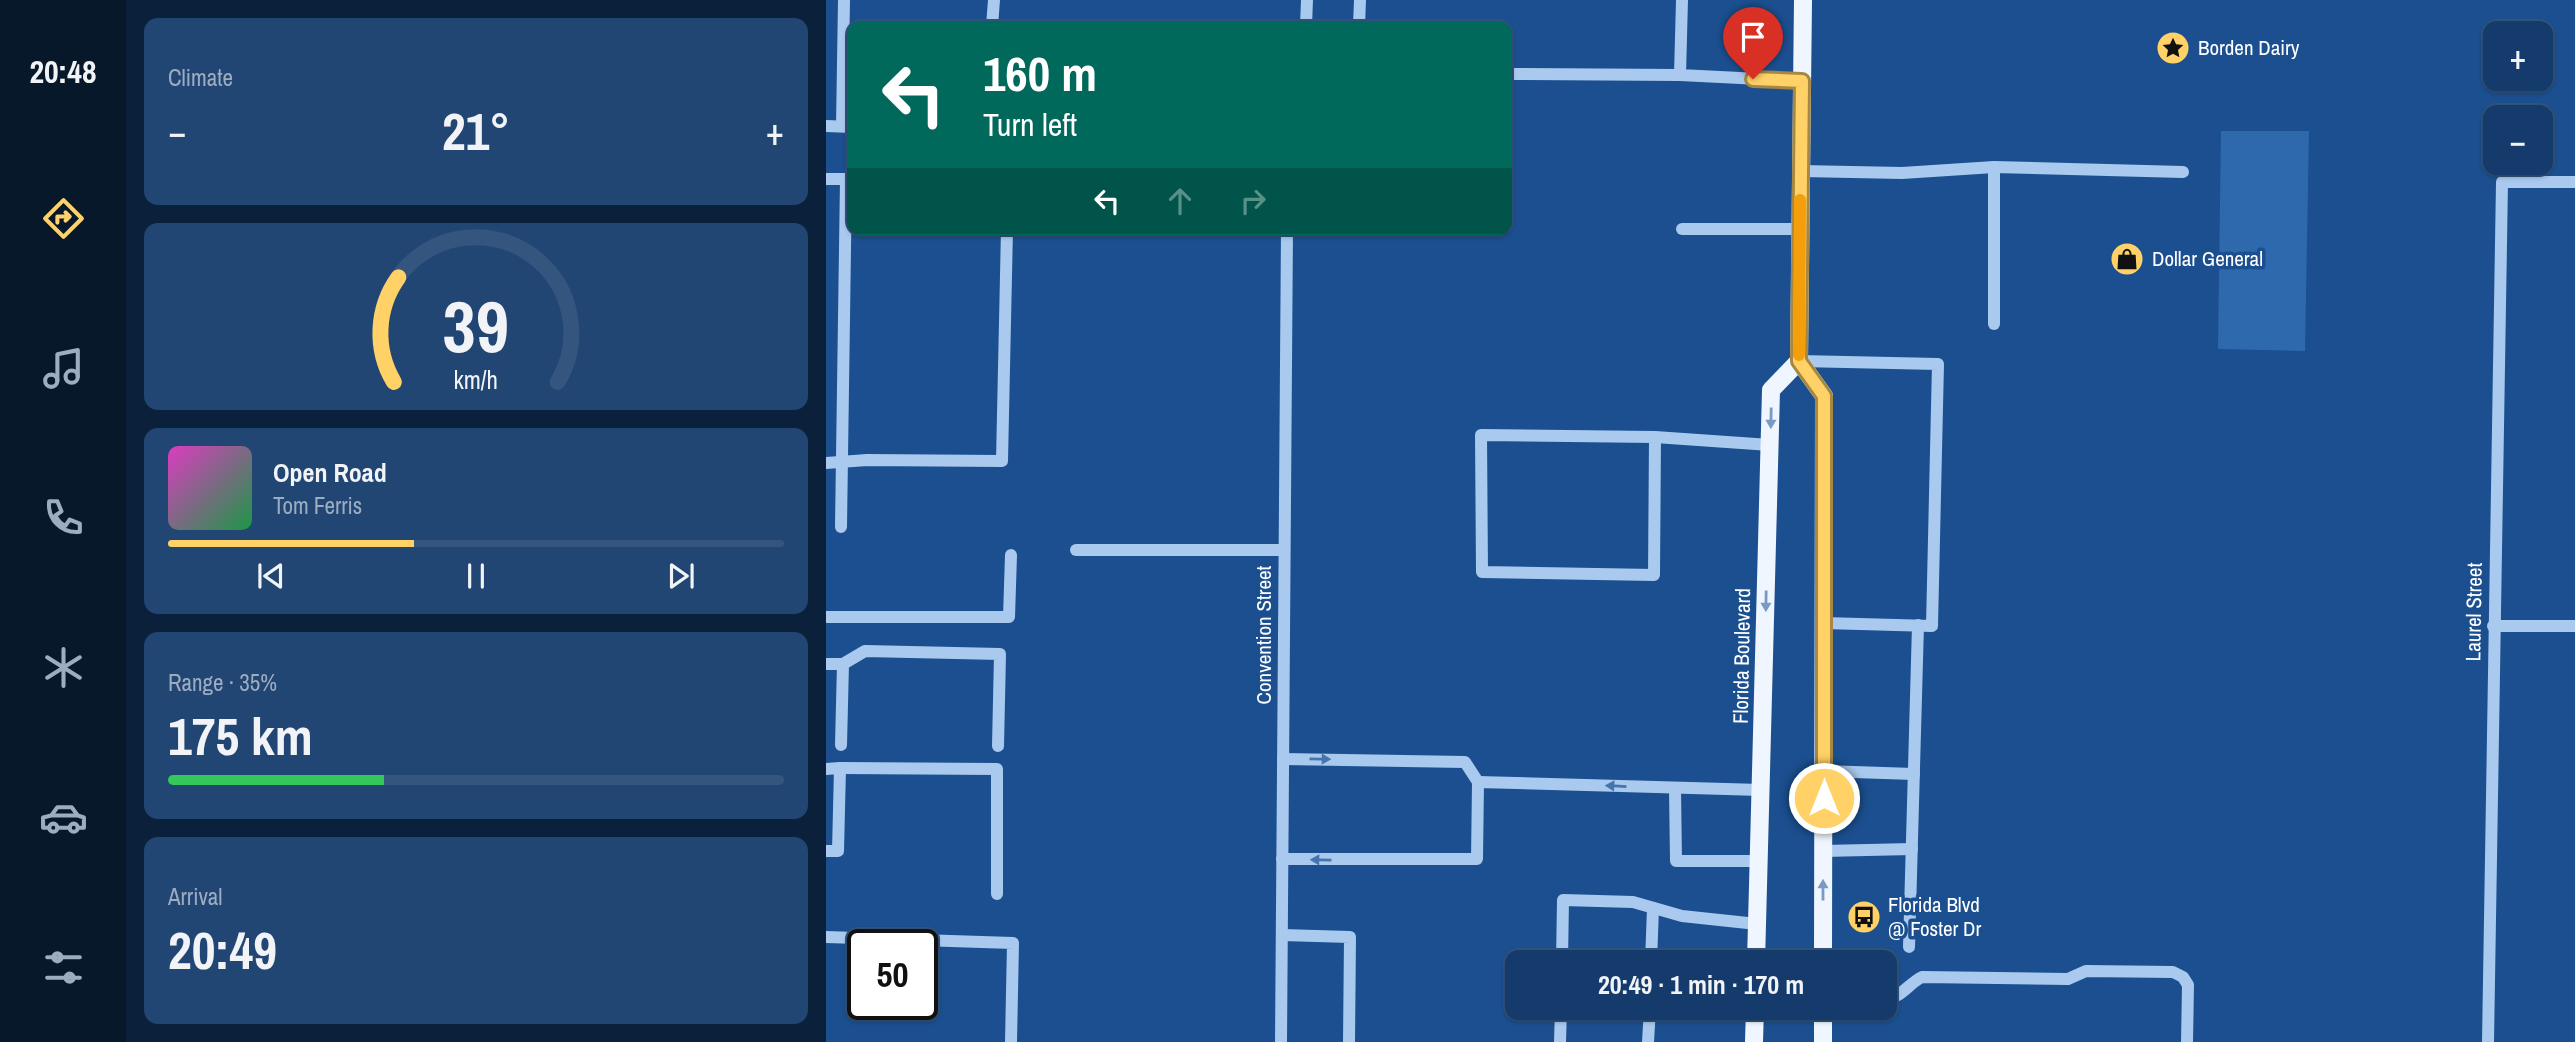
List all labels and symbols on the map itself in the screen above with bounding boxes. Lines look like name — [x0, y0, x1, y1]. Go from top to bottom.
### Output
pin — [1723, 7, 1783, 79]
place icon: Borden Dairy — [2154, 29, 2192, 67]
place label: Borden Dairy — [2198, 33, 2300, 62]
shop icon: Dollar General — [2108, 240, 2146, 278]
place label: Dollar General — [2152, 244, 2263, 273]
one-way arrow — [1765, 407, 1776, 429]
street label: Laurel Street — [2458, 562, 2489, 662]
street label: Convention Street — [1249, 565, 1278, 704]
street label: Florida Boulevard — [1726, 588, 1757, 724]
one-way arrow — [1760, 590, 1772, 612]
one-way arrow — [1309, 754, 1331, 765]
position arrow — [1787, 761, 1861, 835]
one-way arrow — [1605, 780, 1627, 791]
one-way arrow — [1309, 854, 1331, 865]
one-way arrow — [1817, 879, 1829, 901]
place label: Florida Blvd @ Foster Dr — [1888, 890, 1981, 943]
bus stop icon: Florida Blvd @ Foster Dr — [1845, 898, 1883, 936]
speed limit sign: 50 — [847, 929, 938, 1020]

